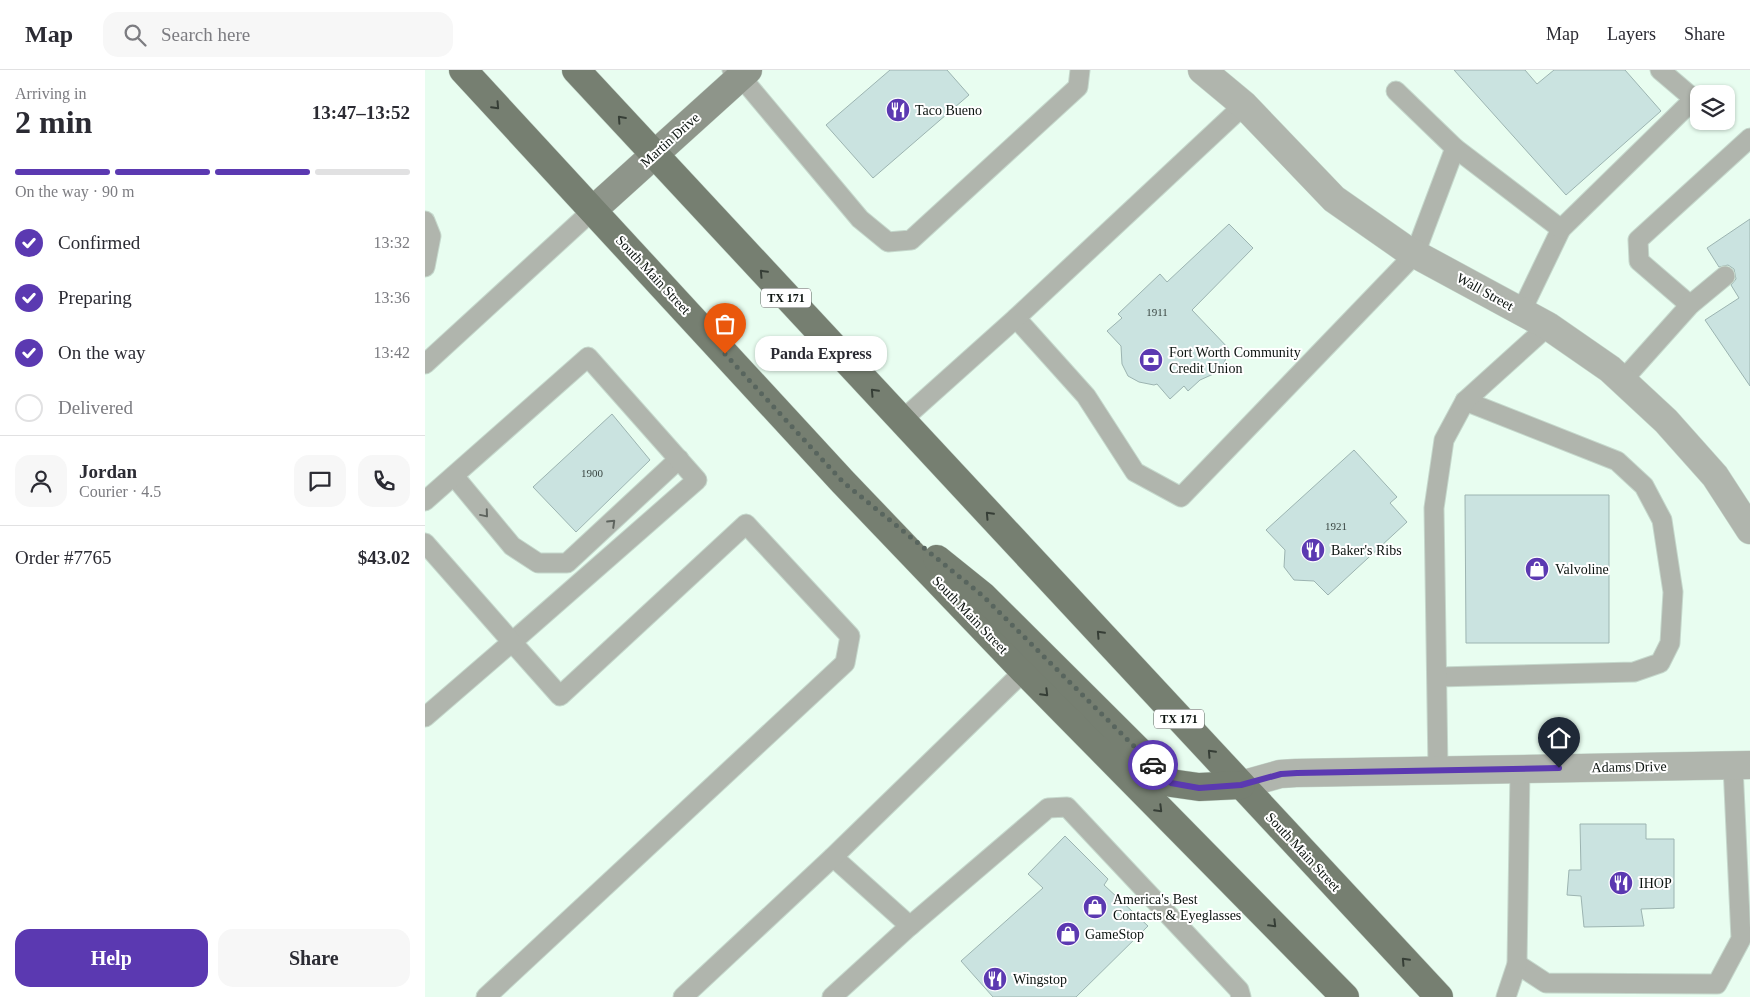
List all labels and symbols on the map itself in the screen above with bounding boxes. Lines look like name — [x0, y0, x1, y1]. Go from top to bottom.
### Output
restaurant icon: Taco Bueno — [885, 97, 911, 123]
one-way arrow — [490, 100, 499, 109]
place label: Taco Bueno — [915, 103, 982, 118]
street label: Martin Drive — [638, 110, 702, 170]
one-way arrow — [617, 116, 626, 125]
street label: South Main Street — [613, 233, 693, 317]
one-way arrow — [760, 269, 769, 278]
street label: Wall Street — [1454, 270, 1516, 314]
road number: TX 171 — [761, 288, 811, 308]
pin — [704, 303, 746, 354]
house number: 1911 — [1146, 306, 1168, 318]
callout: Panda Express — [755, 336, 887, 372]
place label: Fort Worth Community Credit Union — [1169, 345, 1301, 376]
bank icon: Fort Worth Community Credit Union — [1138, 347, 1164, 373]
one-way arrow — [870, 388, 879, 397]
house number: 1900 — [581, 467, 604, 479]
one-way arrow — [479, 508, 488, 517]
one-way arrow — [986, 512, 995, 521]
one-way arrow — [606, 520, 615, 529]
house number: 1921 — [1325, 520, 1347, 532]
restaurant icon: Baker's Ribs — [1300, 537, 1326, 563]
place label: Baker's Ribs — [1331, 543, 1402, 558]
shop icon: Valvoline — [1524, 556, 1550, 582]
place label: Valvoline — [1555, 562, 1609, 577]
street label: South Main Street — [929, 573, 1011, 657]
one-way arrow — [1097, 631, 1106, 640]
one-way arrow — [1039, 687, 1048, 696]
road number: TX 171 — [1154, 710, 1204, 729]
pin — [1538, 717, 1580, 768]
courier — [1128, 740, 1178, 790]
one-way arrow — [1208, 750, 1217, 759]
street label: Adams Drive — [1591, 759, 1667, 775]
one-way arrow — [1153, 803, 1162, 812]
street label: South Main Street — [1263, 810, 1343, 894]
restaurant icon: IHOP — [1608, 870, 1634, 896]
place label: IHOP — [1639, 876, 1672, 891]
place label: America's Best Contacts & Eyeglasses — [1113, 892, 1241, 923]
shop icon: America's Best Contacts & Eyeglasses — [1082, 894, 1108, 920]
one-way arrow — [1267, 919, 1276, 928]
shop icon: GameStop — [1055, 921, 1081, 947]
place label: GameStop — [1085, 927, 1144, 942]
one-way arrow — [1402, 958, 1411, 967]
restaurant icon: Wingstop — [982, 966, 1008, 992]
place label: Wingstop — [1013, 972, 1067, 987]

